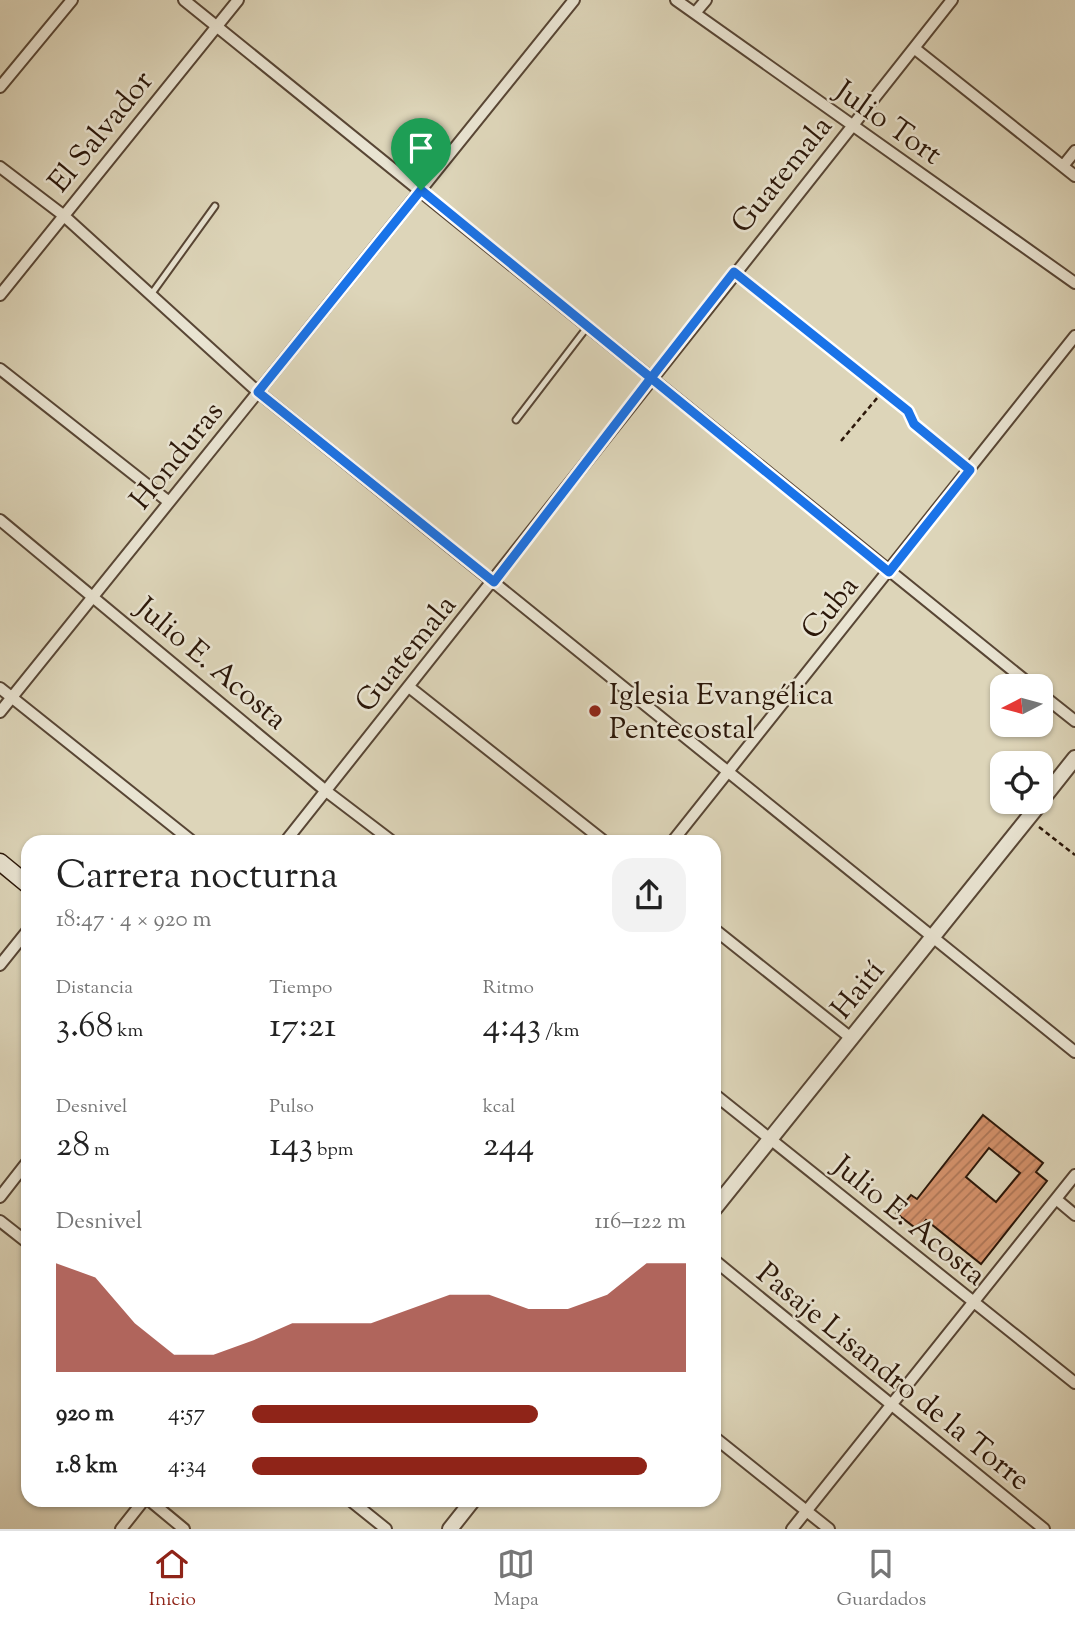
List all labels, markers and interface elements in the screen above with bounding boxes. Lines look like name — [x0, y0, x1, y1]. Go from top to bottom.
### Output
street label: El Salvador — [39, 62, 165, 203]
street label: Julio Tort — [824, 70, 950, 177]
street label: Guatemala — [722, 107, 844, 244]
pin — [391, 118, 451, 190]
icon: arrive — [402, 129, 440, 167]
street label: Honduras — [121, 393, 235, 520]
street label: Cuba — [792, 567, 870, 650]
street label: Guatemala — [346, 586, 468, 723]
street label: Julio E. Acosta — [124, 587, 296, 741]
north arrow — [990, 674, 1054, 737]
map controls — [990, 674, 1053, 814]
place label: Iglesia Evangélica Pentecostal — [609, 675, 834, 752]
marker: Iglesia Evangélica Pentecostal — [587, 703, 603, 719]
button: locate — [990, 751, 1053, 814]
text: Carrera nocturna — [56, 851, 338, 905]
button: share — [612, 858, 686, 932]
text: 18:47 · 4 × 920 m — [56, 904, 212, 937]
street label: Haití — [822, 952, 896, 1029]
text: Distancia — [56, 975, 133, 1002]
text: Tiempo — [269, 975, 332, 1002]
text: Ritmo — [483, 975, 534, 1002]
text: 3.68 — [56, 1002, 113, 1053]
text: 17:21 — [269, 1002, 336, 1053]
text: 4:43 — [483, 1002, 541, 1053]
text: km — [113, 1018, 143, 1045]
text: /km — [541, 1018, 580, 1045]
text: Desnivel — [56, 1094, 127, 1121]
text: Pulso — [269, 1094, 314, 1121]
text: kcal — [483, 1094, 515, 1121]
text: 28 — [56, 1121, 90, 1172]
text: 143 — [269, 1121, 313, 1172]
text: 244 — [483, 1121, 534, 1172]
text: m — [90, 1137, 110, 1164]
text: bpm — [313, 1137, 354, 1164]
street label: Julio E. Acosta — [821, 1145, 994, 1297]
text: Desnivel — [56, 1206, 142, 1239]
text: 116–122 m — [594, 1206, 686, 1239]
street label: Pasaje Lisandro de la Torre — [746, 1254, 1039, 1502]
text: 920 m — [56, 1398, 114, 1431]
text: 4:57 — [168, 1398, 205, 1431]
text: 1.8 km — [56, 1450, 118, 1483]
text: 4:34 — [168, 1450, 206, 1483]
tab: Inicio — [149, 1545, 196, 1614]
tab: Mapa — [493, 1545, 539, 1614]
tab: Guardados — [836, 1545, 926, 1614]

